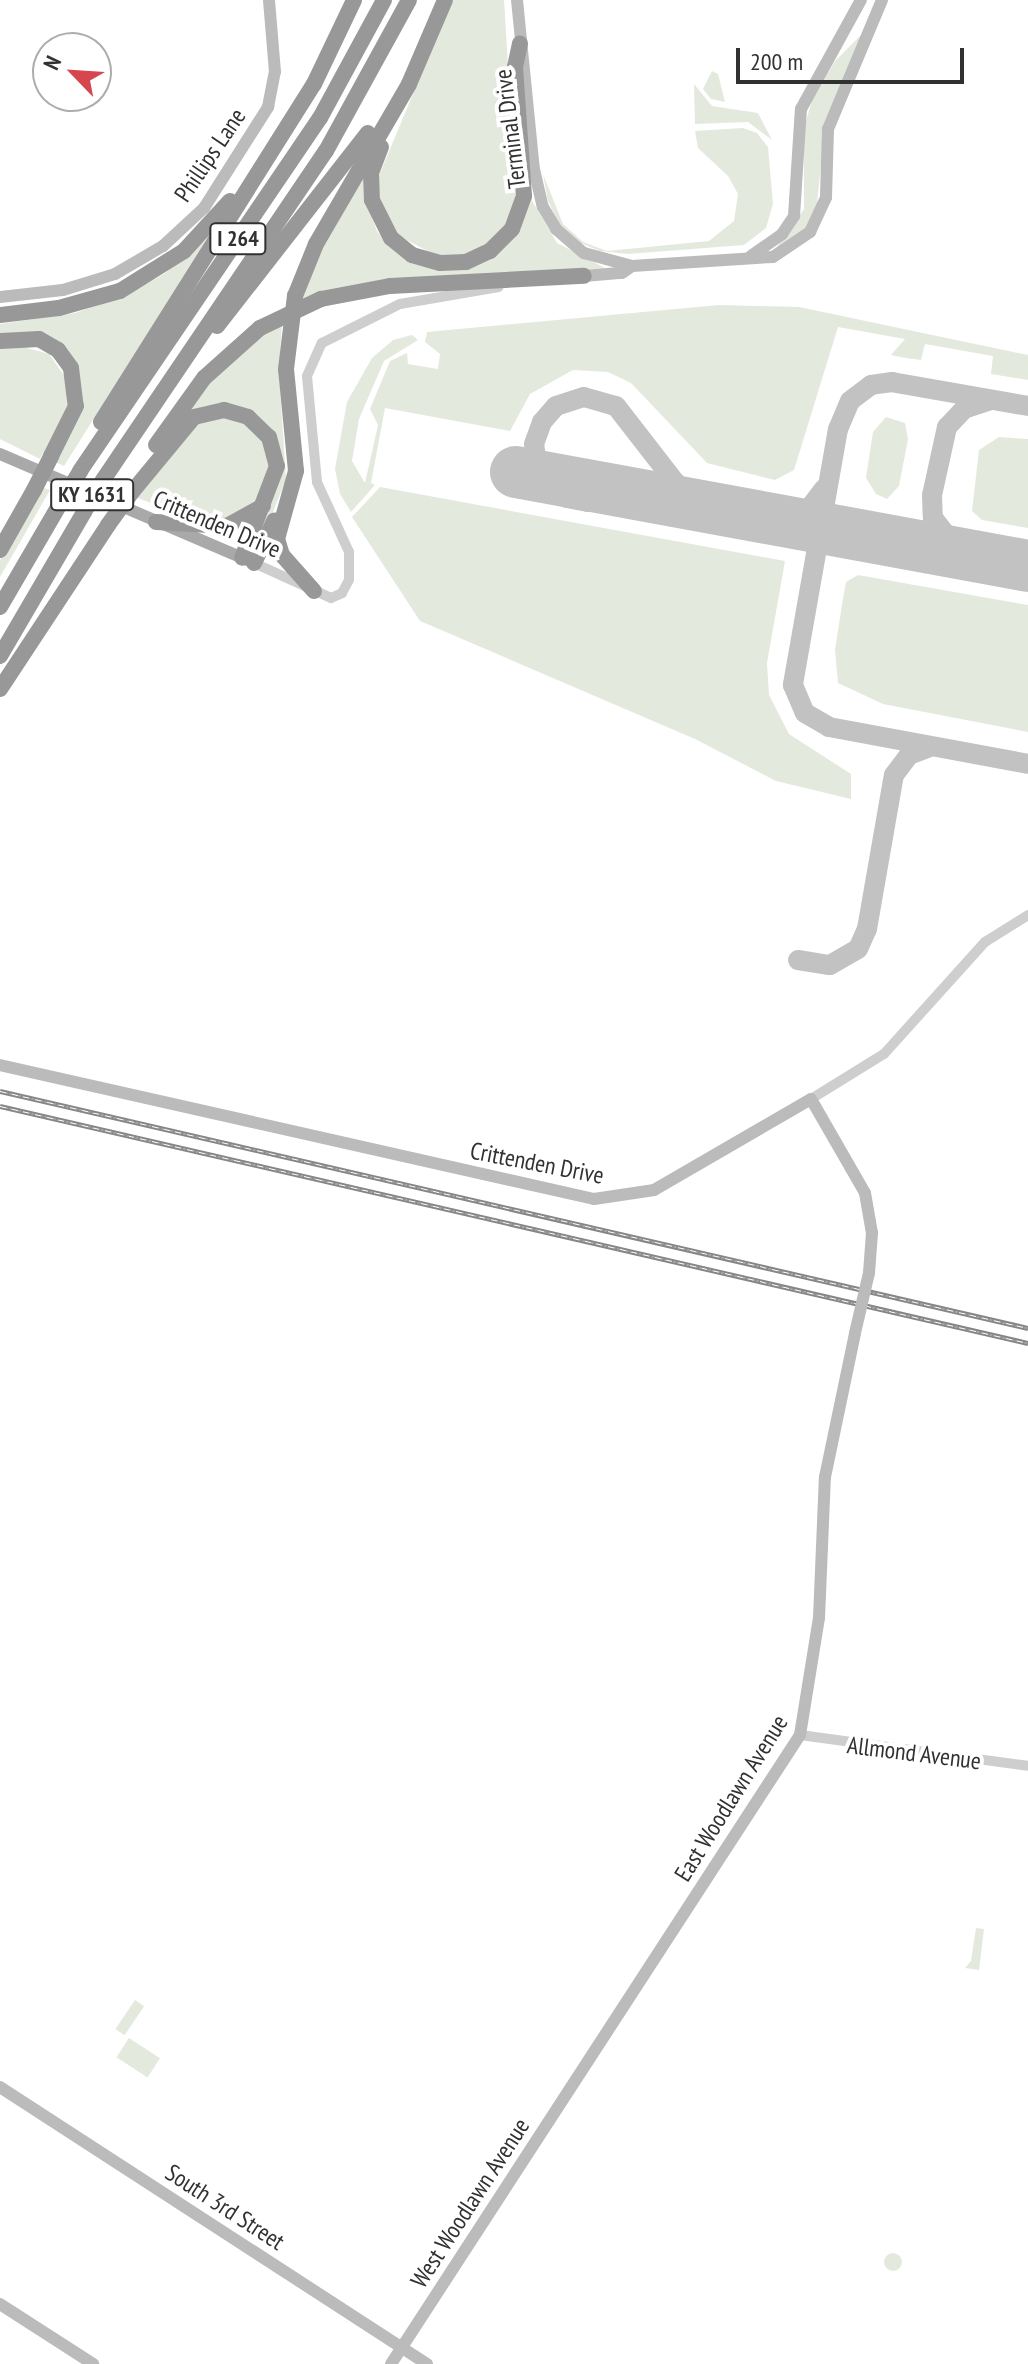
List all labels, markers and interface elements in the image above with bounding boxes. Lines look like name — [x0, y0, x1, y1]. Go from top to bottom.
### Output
north arrow — [32, 32, 112, 112]
scale bar — [740, 32, 968, 82]
text: 200 m — [750, 46, 803, 77]
text: N — [37, 51, 67, 74]
street label: Terminal Drive — [488, 68, 532, 190]
street label: Phillips Lane — [168, 103, 252, 207]
road number: I 264 — [208, 221, 268, 257]
road number: KY 1631 — [48, 477, 136, 513]
street label: Crittenden Drive — [149, 484, 285, 564]
street label: Crittenden Drive — [468, 1136, 606, 1190]
street label: East Woodlawn Avenue — [668, 1709, 794, 1887]
street label: Allmond Avenue — [845, 1730, 983, 1776]
street label: West Woodlawn Avenue — [404, 2113, 536, 2293]
street label: South 3rd Street — [160, 2158, 290, 2256]

